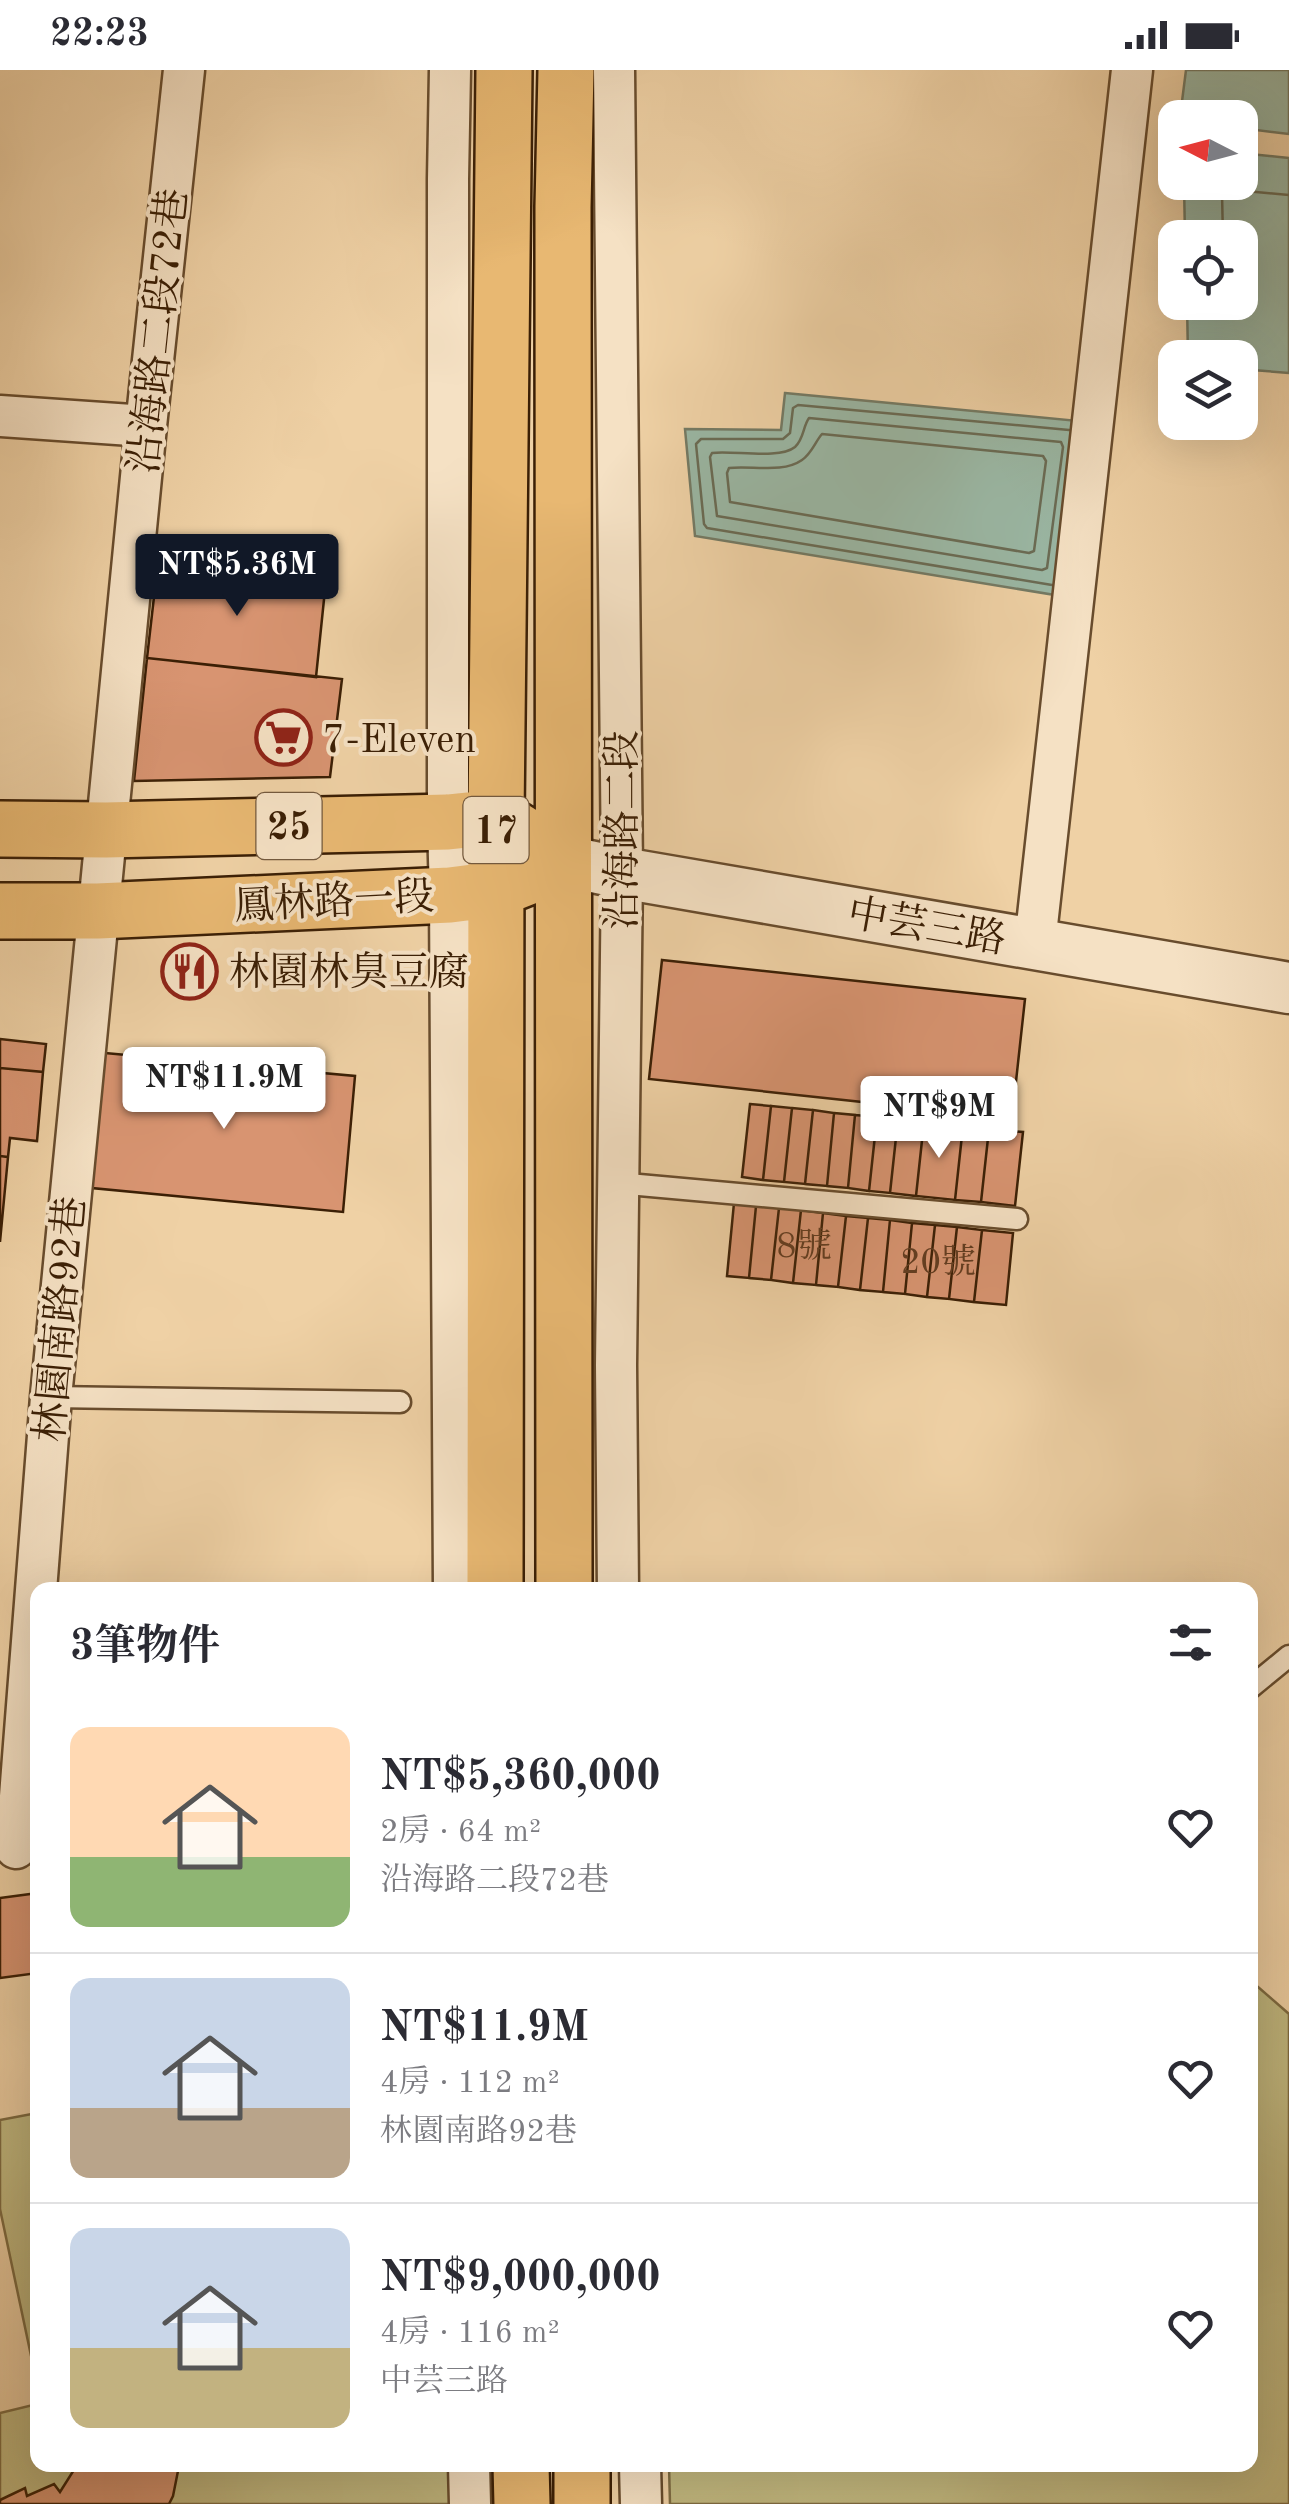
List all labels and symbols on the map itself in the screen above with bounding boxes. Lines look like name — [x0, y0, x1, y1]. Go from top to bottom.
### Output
north arrow — [1158, 100, 1258, 200]
street label: 沿海路二段72巷 — [122, 186, 196, 476]
pin: NT$5.36M — [134, 534, 340, 619]
supermarket icon: 7-Eleven — [253, 708, 313, 768]
place label: 7-Eleven — [322, 722, 476, 762]
street label: 沿海路二段 — [601, 730, 645, 930]
road number: 25 — [256, 793, 322, 859]
road number: 17 — [464, 797, 528, 863]
street label: 鳳林路一段 — [233, 875, 435, 929]
street label: 中芸三路 — [844, 891, 1009, 963]
restaurant icon: 林園林臭豆腐 — [160, 941, 220, 1001]
place label: 林園林臭豆腐 — [229, 951, 469, 995]
pin: NT$11.9M — [121, 1047, 327, 1132]
pin: NT$9M — [869, 1076, 1009, 1161]
street label: 林園南路92巷 — [28, 1195, 94, 1444]
house number: 8號 — [776, 1227, 832, 1265]
house number: 20號 — [900, 1243, 976, 1281]

